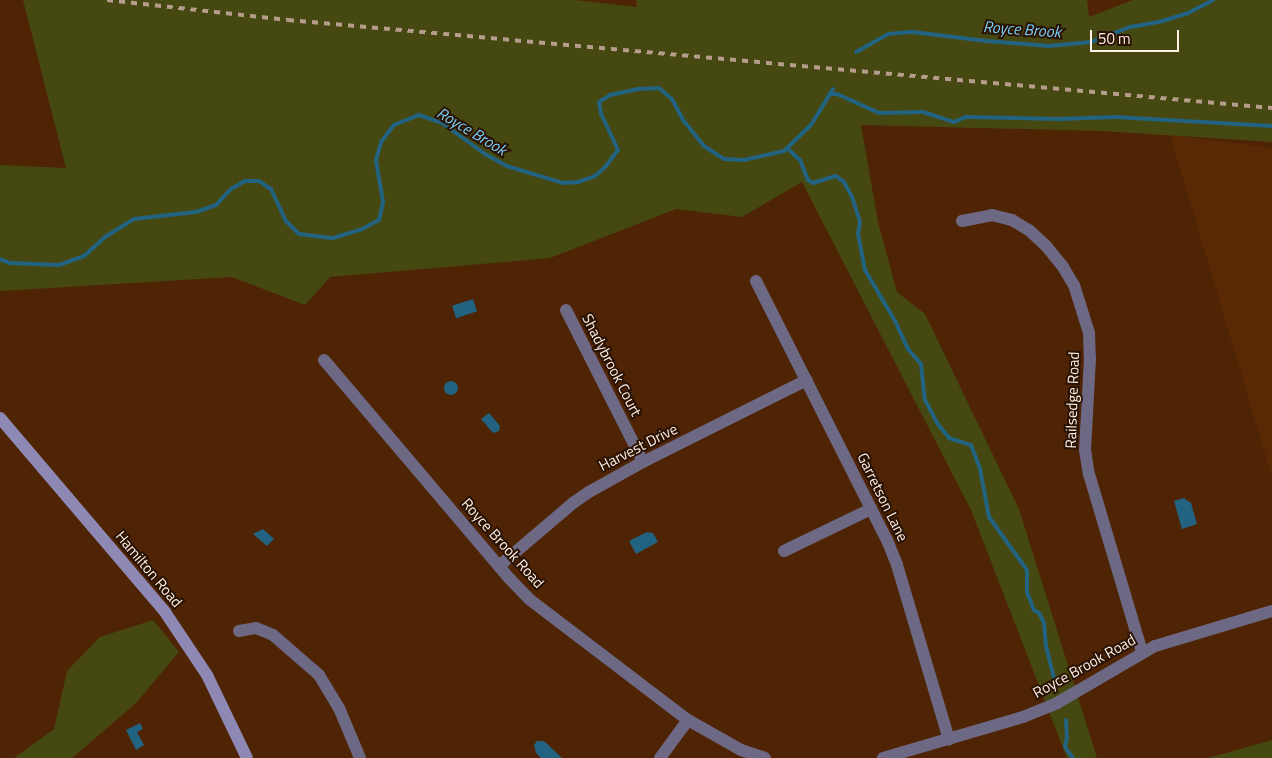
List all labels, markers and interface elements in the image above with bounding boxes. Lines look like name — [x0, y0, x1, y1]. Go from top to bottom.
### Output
water label: Royce Brook — [982, 17, 1062, 41]
scale bar — [1092, 20, 1181, 52]
text: 50 m — [1098, 27, 1131, 50]
water label: Royce Brook — [434, 103, 510, 159]
street label: Shadybrook Court — [578, 311, 646, 419]
street label: Railsedge Road — [1061, 351, 1083, 449]
street label: Harvest Drive — [596, 419, 680, 475]
street label: Garretson Lane — [854, 450, 912, 544]
street label: Royce Brook Road — [458, 494, 548, 592]
street label: Hamilton Road — [112, 527, 186, 611]
street label: Royce Brook Road — [1030, 630, 1138, 702]

